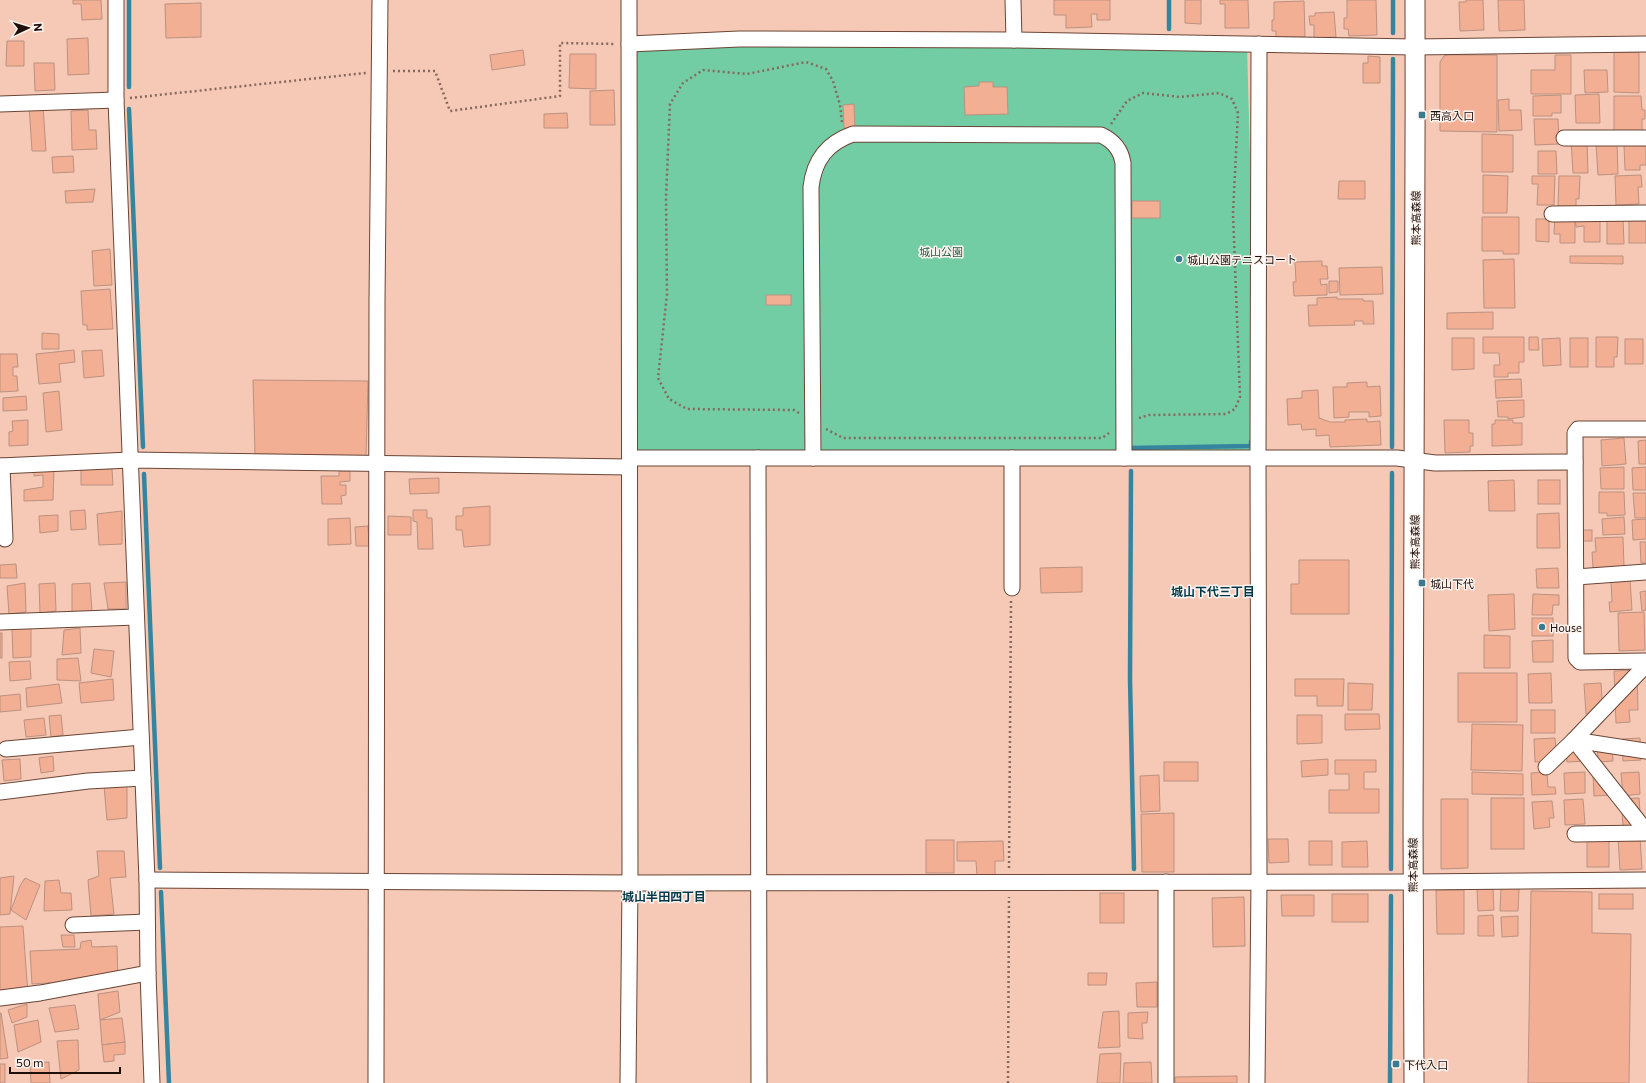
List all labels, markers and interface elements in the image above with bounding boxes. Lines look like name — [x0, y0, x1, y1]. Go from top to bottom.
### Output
north arrow — [8, 8, 48, 48]
text: N — [32, 23, 45, 32]
place label: 西高入口 — [1430, 109, 1474, 122]
marker: 西高入口 — [1417, 110, 1427, 120]
street label: 熊本高森線 — [1409, 191, 1422, 246]
park label: 城山公園 — [919, 245, 963, 258]
place label: 城山公園テニスコート — [1187, 253, 1297, 266]
marker: 城山公園テニスコート — [1174, 254, 1184, 264]
street label: 熊本高森線 — [1408, 515, 1421, 570]
place label: 城山下代 — [1430, 577, 1474, 590]
marker: 城山下代 — [1417, 578, 1427, 588]
district label: 城山下代三丁目 — [1171, 584, 1255, 598]
place label: House — [1550, 621, 1582, 634]
marker: House — [1537, 622, 1547, 632]
street label: 熊本高森線 — [1406, 838, 1419, 893]
district label: 城山半田四丁目 — [622, 889, 706, 903]
scale bar — [10, 1049, 120, 1075]
text: 50 m — [16, 1055, 44, 1069]
place label: 下代入口 — [1404, 1058, 1448, 1071]
marker: 下代入口 — [1391, 1059, 1401, 1069]

